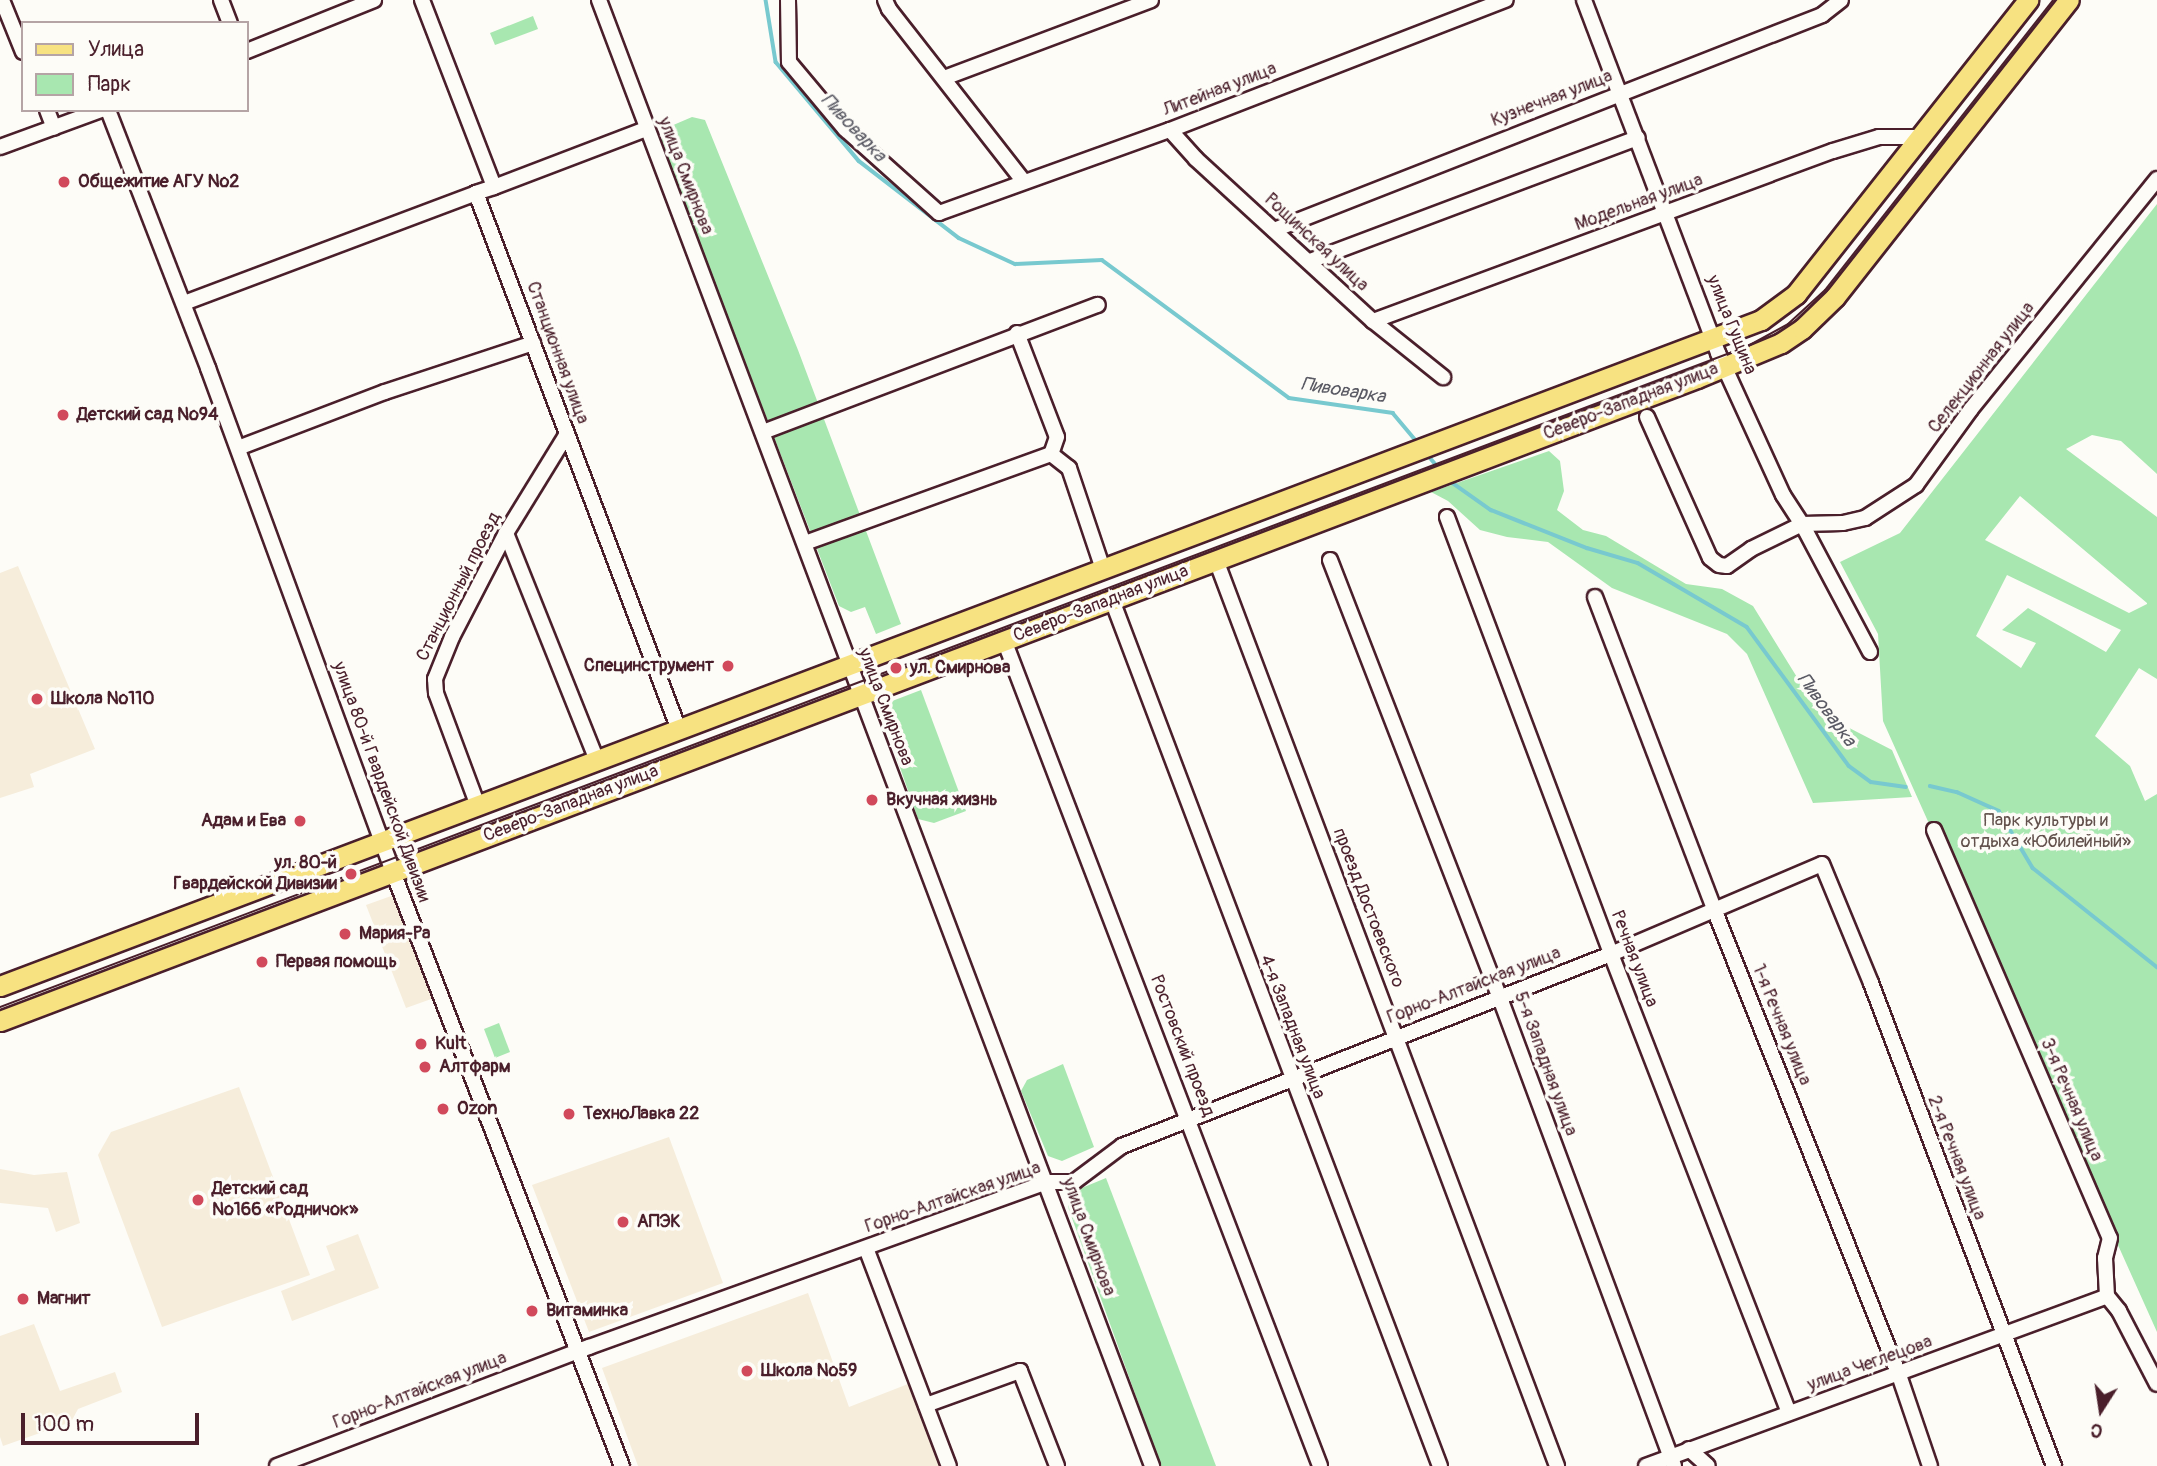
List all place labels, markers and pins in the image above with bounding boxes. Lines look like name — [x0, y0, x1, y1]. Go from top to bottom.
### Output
place label: Общежитие АГУ №2 — [78, 171, 239, 193]
marker: Общежитие АГУ №2 — [56, 174, 72, 190]
place label: Детский сад №94 — [77, 404, 218, 426]
marker: Детский сад №94 — [55, 407, 71, 423]
place label: Специнструмент — [584, 655, 714, 677]
place label: ул. Смирнова — [910, 657, 1010, 679]
marker: Специнструмент — [720, 658, 736, 674]
marker: ул. Смирнова — [888, 660, 904, 676]
place label: Школа №110 — [51, 688, 155, 710]
marker: Школа №110 — [29, 691, 45, 707]
place label: Вкучная жизнь — [886, 789, 997, 811]
marker: Вкучная жизнь — [864, 792, 880, 808]
place label: Адам и Ева — [201, 810, 286, 832]
marker: Адам и Ева — [292, 813, 308, 829]
place label: ул. 80-й Гвардейской Дивизии — [173, 853, 337, 896]
marker: ул. 80-й Гвардейской Дивизии — [343, 866, 359, 882]
place label: Мария-Ра — [359, 923, 430, 945]
marker: Мария-Ра — [337, 926, 353, 942]
place label: Первая помощь — [276, 951, 397, 973]
marker: Первая помощь — [254, 954, 270, 970]
place label: Kult — [435, 1033, 466, 1055]
marker: Kult — [413, 1036, 429, 1052]
place label: Алтфарм — [439, 1056, 511, 1078]
marker: Алтфарм — [417, 1059, 433, 1075]
place label: Ozon — [457, 1098, 497, 1120]
marker: Ozon — [435, 1101, 451, 1117]
place label: ТехноЛавка 22 — [583, 1103, 699, 1125]
marker: ТехноЛавка 22 — [561, 1106, 577, 1122]
place label: Детский сад №166 «Родничок» — [212, 1179, 358, 1222]
marker: Детский сад №166 «Родничок» — [190, 1192, 206, 1208]
place label: АПЭК — [637, 1211, 681, 1233]
marker: АПЭК — [615, 1214, 631, 1230]
place label: Магнит — [37, 1288, 90, 1310]
marker: Магнит — [15, 1291, 31, 1307]
place label: Витаминка — [546, 1300, 628, 1322]
marker: Витаминка — [524, 1303, 540, 1319]
place label: Школа №59 — [761, 1360, 857, 1382]
marker: Школа №59 — [739, 1363, 755, 1379]

